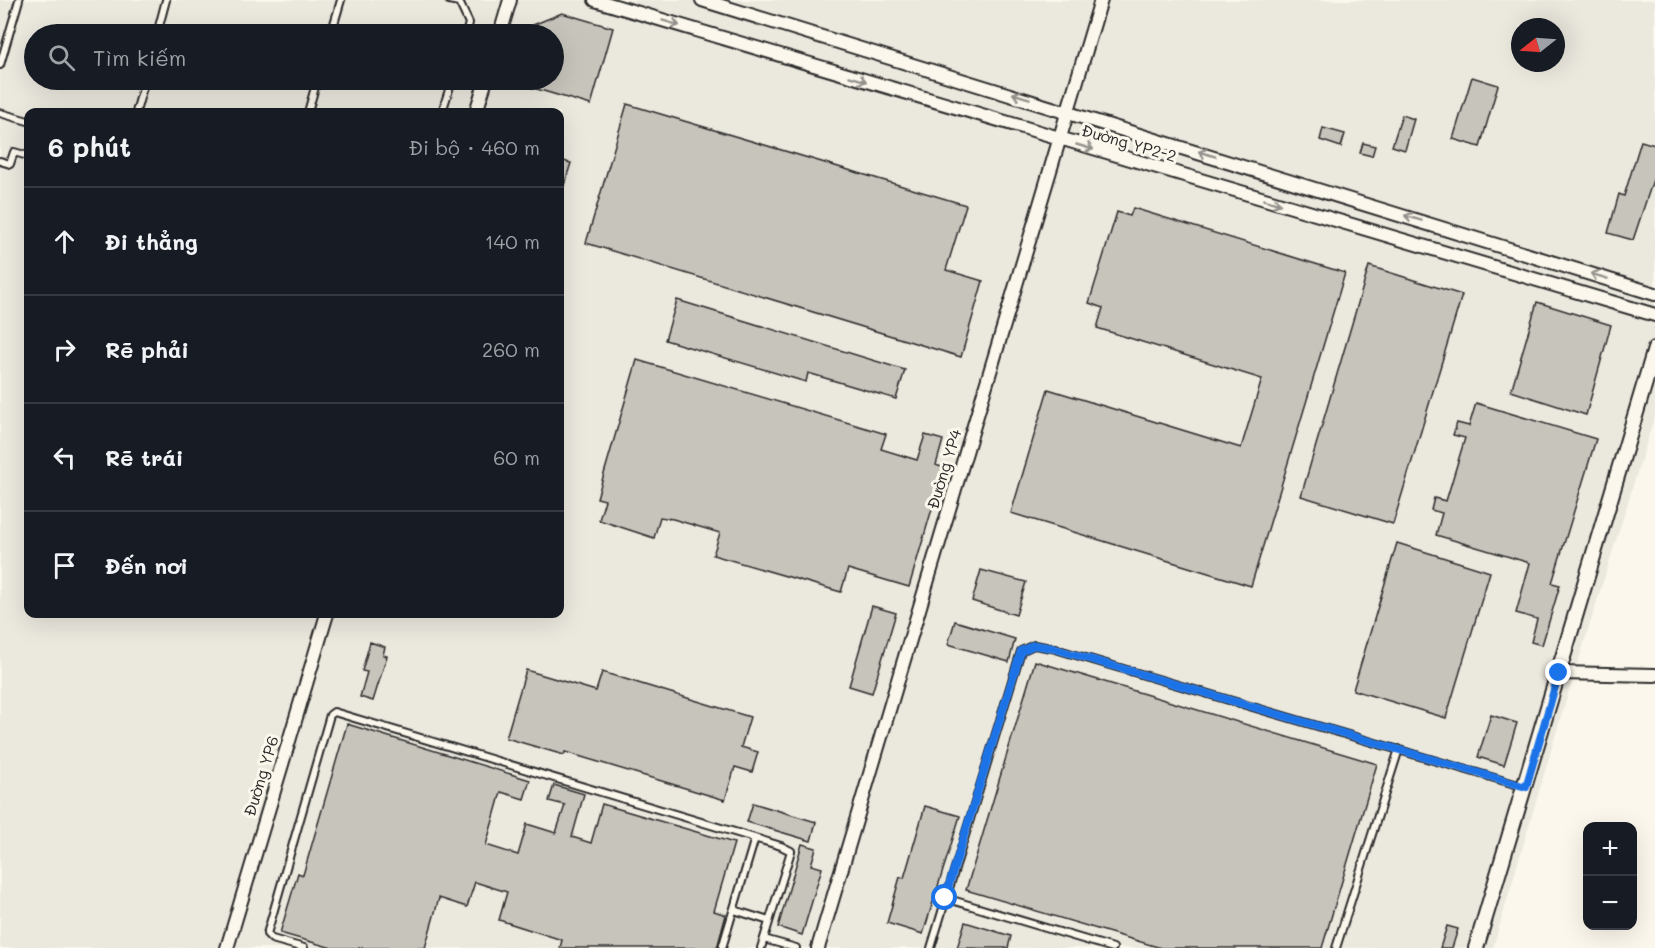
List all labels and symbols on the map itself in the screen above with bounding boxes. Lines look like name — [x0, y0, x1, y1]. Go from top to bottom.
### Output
one-way arrow — [661, 18, 680, 29]
north arrow — [1511, 18, 1565, 72]
one-way arrow — [848, 74, 867, 85]
one-way arrow — [1011, 90, 1030, 101]
street label: Đường YP2-2 — [1079, 119, 1179, 166]
one-way arrow — [1075, 142, 1094, 153]
one-way arrow — [1198, 148, 1217, 159]
one-way arrow — [1262, 197, 1281, 208]
one-way arrow — [1404, 212, 1423, 223]
one-way arrow — [1590, 270, 1609, 281]
street label: Đường YP4 — [921, 426, 966, 511]
route end — [1545, 659, 1571, 685]
street label: Đường YP6 — [238, 733, 283, 819]
route start — [931, 884, 957, 910]

